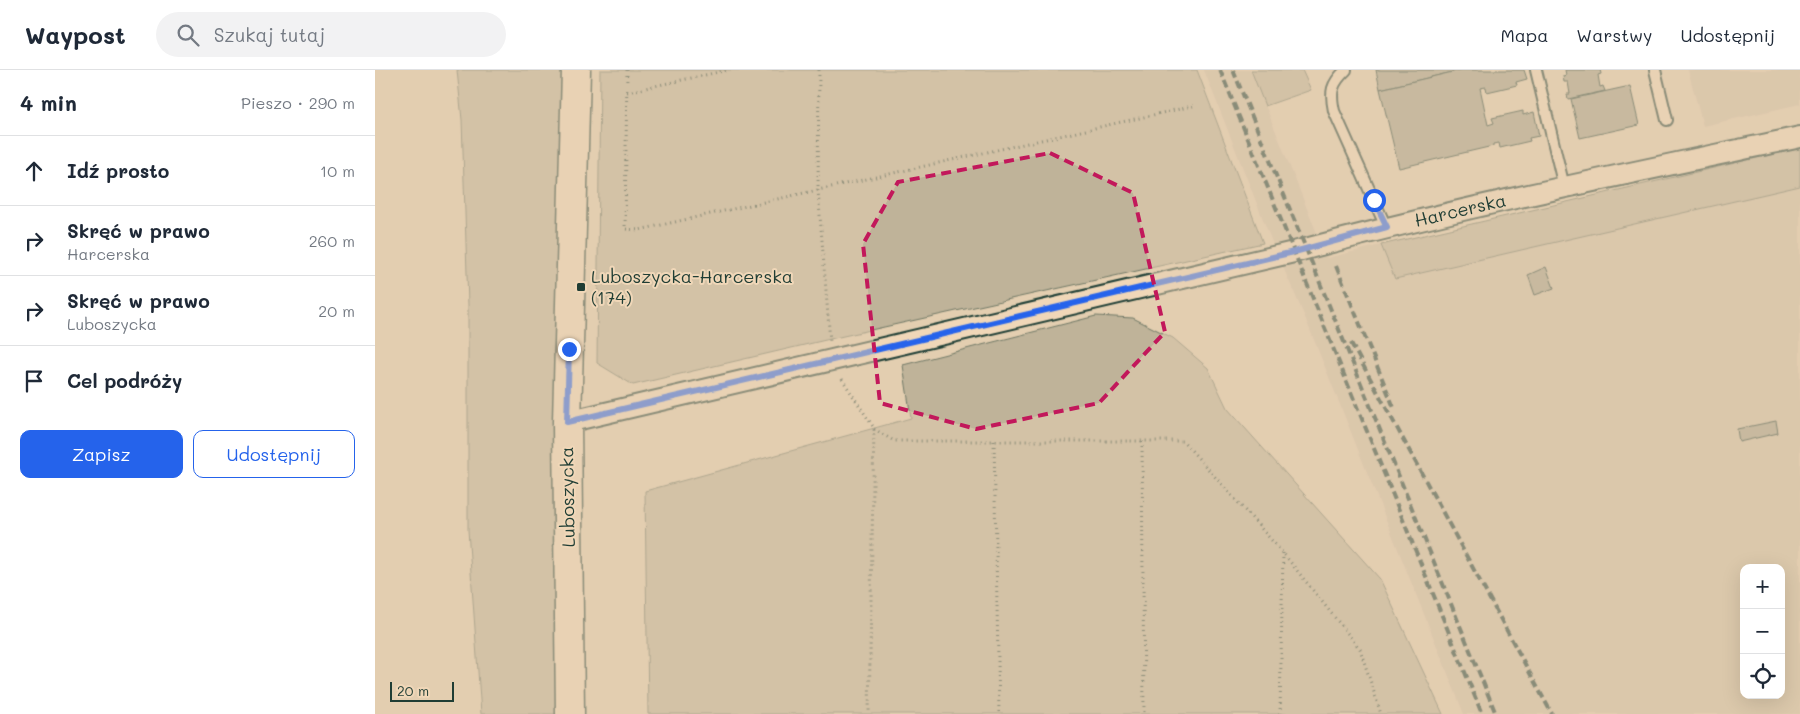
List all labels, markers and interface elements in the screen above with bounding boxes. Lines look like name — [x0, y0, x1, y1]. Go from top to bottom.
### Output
search box — [156, 12, 506, 57]
text: Waypost — [25, 19, 126, 50]
icon: search — [174, 21, 202, 49]
text: Szukaj tutaj — [214, 22, 325, 47]
text: Mapa — [1500, 23, 1548, 47]
text: Warstwy — [1576, 23, 1652, 47]
text: Udostępnij — [1680, 23, 1775, 47]
text: 4 min — [20, 89, 77, 116]
text: Pieszo · 290 m — [241, 92, 355, 113]
icon: ahead — [20, 157, 48, 185]
text: Idź prosto — [67, 158, 169, 183]
text: 10 m — [320, 160, 355, 181]
street label: Harcerska — [1412, 187, 1508, 232]
route start — [1363, 189, 1386, 212]
text: Skręć w prawo — [67, 218, 210, 243]
icon: right — [20, 227, 48, 255]
text: 260 m — [309, 230, 355, 251]
text: Harcerska — [67, 243, 150, 264]
place label: Luboszycka-Harcerska (174) — [591, 264, 793, 309]
marker: Luboszycka-Harcerska (174) — [575, 281, 587, 293]
text: Skręć w prawo — [67, 288, 210, 313]
icon: right — [20, 297, 48, 325]
text: 20 m — [318, 300, 355, 321]
text: Luboszycka — [67, 313, 157, 334]
route end — [558, 338, 581, 361]
icon: arrive — [20, 367, 48, 395]
text: Cel podróży — [67, 368, 182, 393]
button: Zapisz — [20, 430, 183, 478]
button: Udostępnij — [193, 430, 355, 478]
street label: Luboszycka — [554, 446, 580, 548]
map controls — [1740, 564, 1785, 699]
button: + — [1740, 564, 1785, 609]
button: − — [1740, 609, 1785, 654]
button: locate — [1740, 654, 1785, 699]
scale bar — [390, 679, 454, 702]
text: 20 m — [397, 681, 429, 700]

